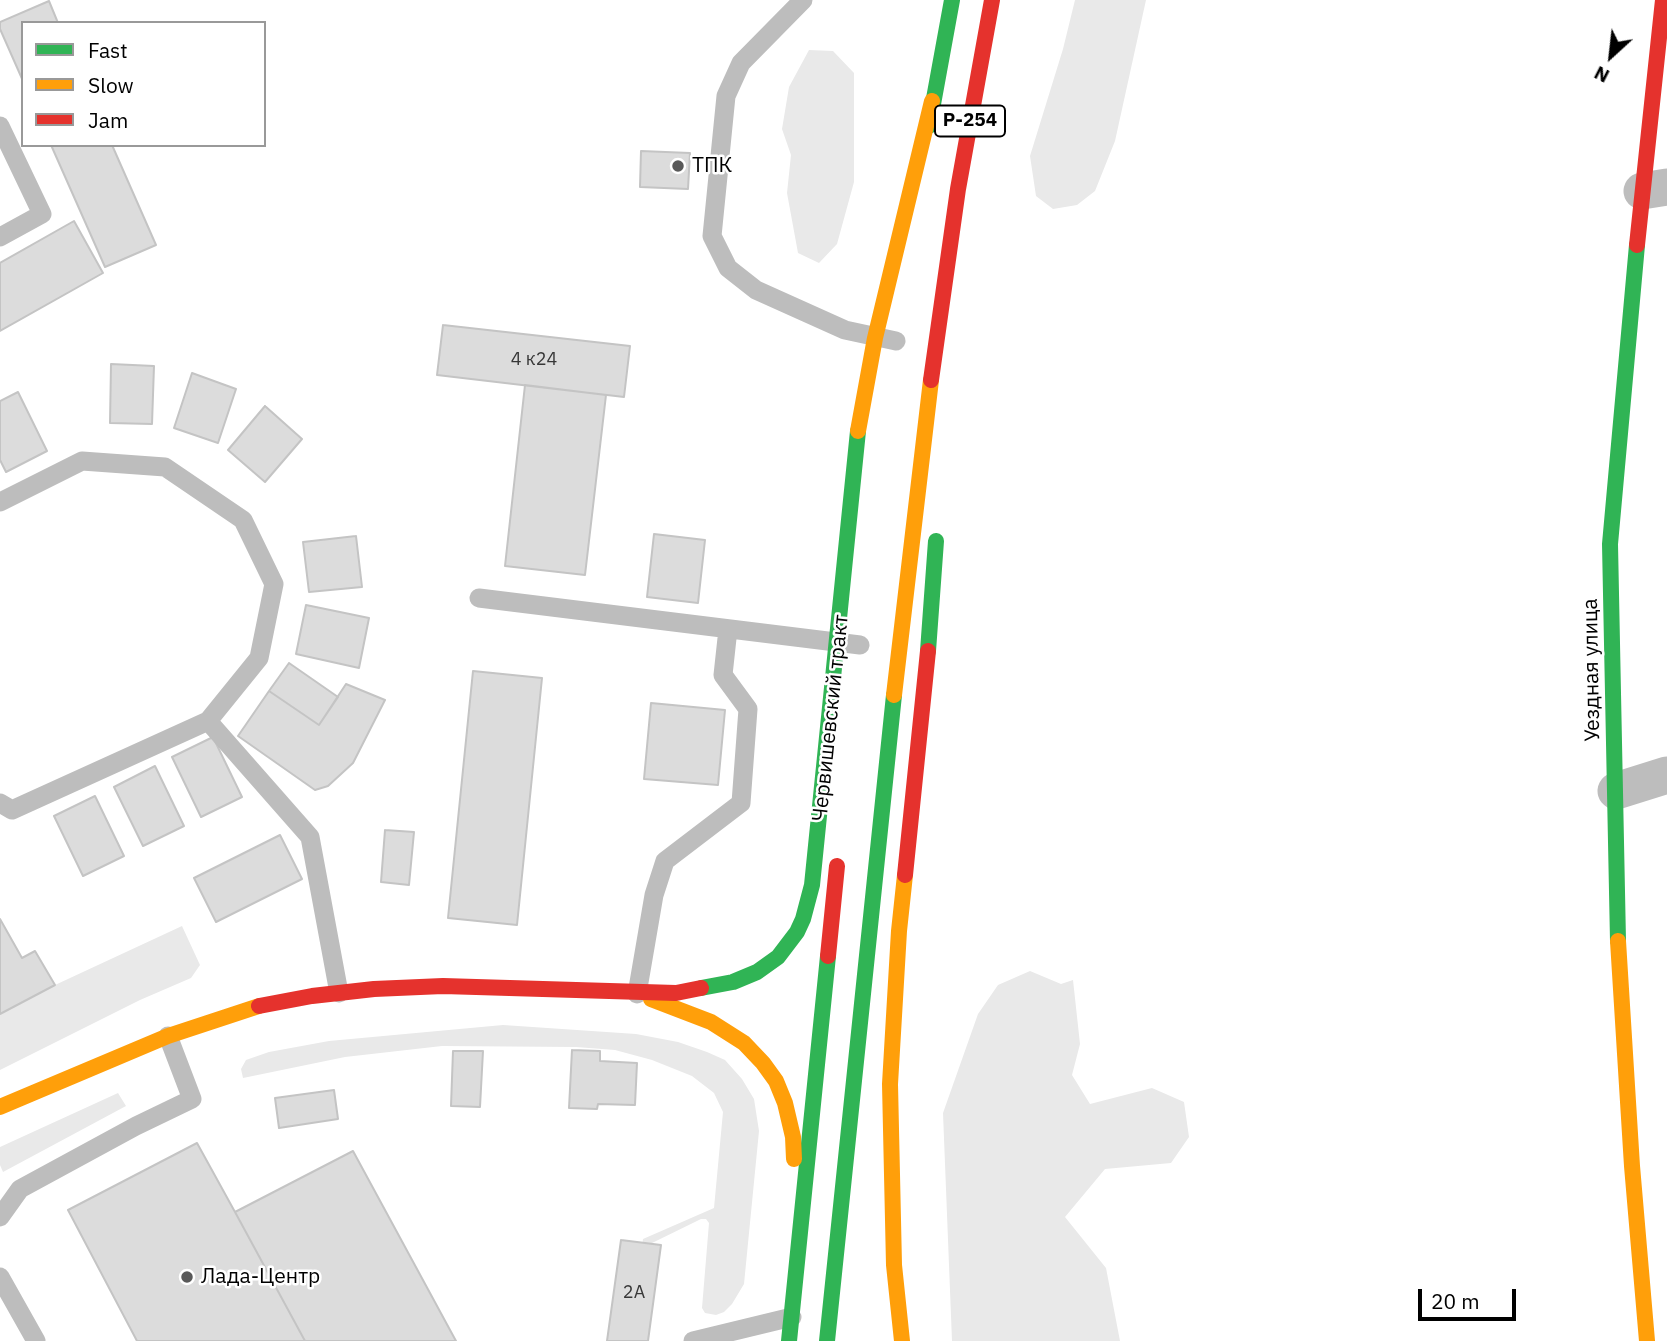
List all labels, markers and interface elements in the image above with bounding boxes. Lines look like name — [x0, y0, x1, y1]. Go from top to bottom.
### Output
legend — [21, 21, 266, 147]
north arrow — [1576, 21, 1646, 91]
text: Fast — [88, 36, 128, 64]
text: N — [1590, 61, 1613, 89]
text: Slow — [88, 71, 134, 99]
road number: Р-254 — [935, 105, 1005, 136]
text: Jam — [88, 106, 128, 134]
place label: ТПК — [692, 153, 732, 179]
marker: ТПК — [670, 158, 686, 174]
house number: 4 к24 — [511, 349, 557, 371]
street label: Уездная улица — [1578, 598, 1606, 742]
street label: Червишевский тракт — [808, 613, 854, 823]
place label: Лада-Центр — [201, 1264, 320, 1290]
marker: Лада-Центр — [179, 1269, 195, 1285]
scale bar — [1422, 1274, 1520, 1318]
house number: 2А — [623, 1282, 645, 1304]
text: 20 m — [1431, 1287, 1480, 1315]

